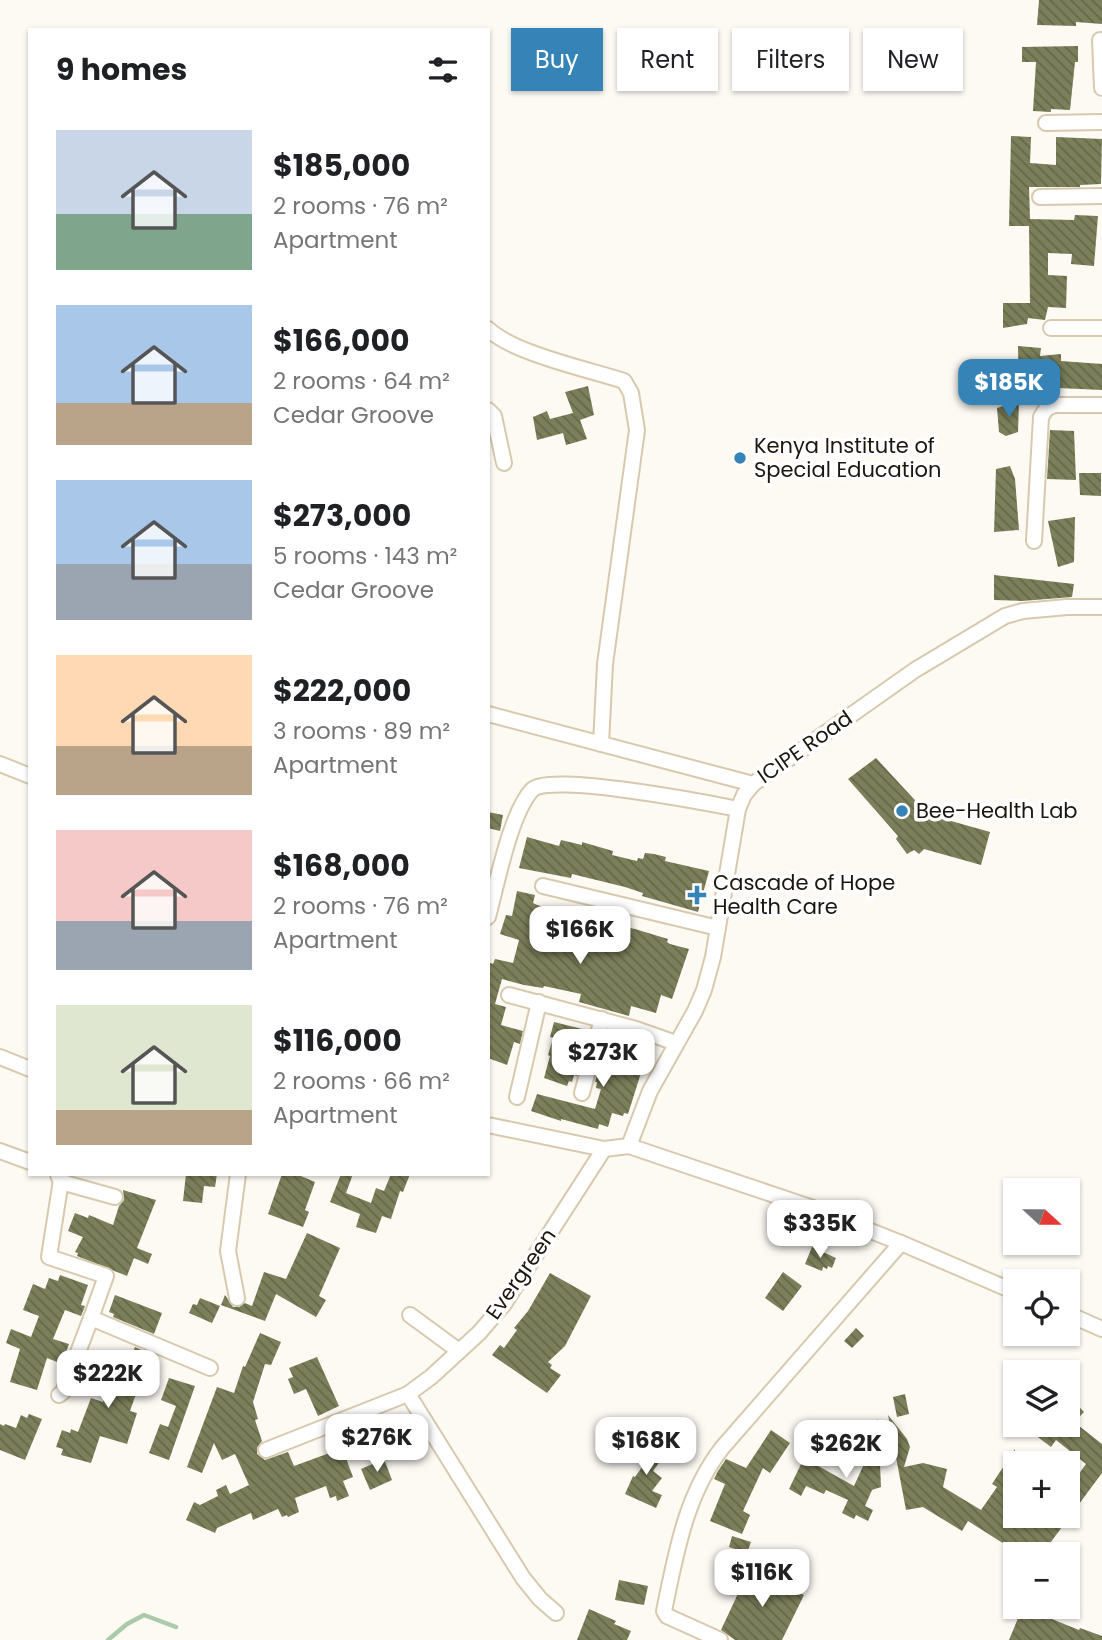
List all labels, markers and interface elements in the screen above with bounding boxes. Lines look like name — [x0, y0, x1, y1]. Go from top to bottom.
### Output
chip: Buy — [511, 28, 603, 91]
chip: Rent — [617, 28, 718, 91]
chip: Filters — [732, 28, 849, 91]
chip: New — [863, 28, 963, 91]
text: 9 homes — [56, 48, 187, 91]
icon: filters — [424, 51, 462, 89]
text: $185,000 — [273, 144, 410, 187]
icon: home — [112, 158, 196, 242]
text: 2 rooms · 76 m² — [273, 190, 448, 222]
text: Apartment — [273, 224, 398, 256]
text: $166,000 — [273, 319, 410, 362]
icon: home — [112, 333, 196, 417]
pin: $185K — [960, 360, 1058, 419]
text: 2 rooms · 64 m² — [273, 365, 450, 397]
text: $185K — [974, 366, 1044, 398]
text: Cedar Groove — [273, 399, 434, 431]
place label: Kenya Institute of Special Education — [754, 431, 941, 484]
marker: Kenya Institute of Special Education — [732, 450, 748, 466]
text: $273,000 — [273, 494, 411, 537]
icon: home — [112, 508, 196, 592]
text: 5 rooms · 143 m² — [273, 540, 457, 572]
text: Cedar Groove — [273, 574, 434, 606]
text: $222,000 — [273, 669, 411, 712]
icon: home — [112, 683, 196, 767]
street label: ICIPE Road — [751, 703, 858, 790]
text: 3 rooms · 89 m² — [273, 715, 450, 747]
text: Apartment — [273, 749, 398, 781]
place label: Bee-Health Lab — [916, 796, 1078, 825]
marker: Bee-Health Lab — [894, 803, 910, 819]
text: $168,000 — [273, 844, 410, 887]
icon: home — [112, 858, 196, 942]
place label: Cascade of Hope Health Care — [713, 868, 895, 921]
marker: Cascade of Hope Health Care — [687, 885, 707, 905]
text: 2 rooms · 76 m² — [273, 890, 448, 922]
pin: $166K — [531, 906, 629, 966]
text: $166K — [545, 913, 615, 945]
text: Apartment — [273, 924, 398, 956]
text: $116,000 — [273, 1019, 402, 1062]
pin: $273K — [554, 1030, 652, 1089]
icon: home — [112, 1033, 196, 1117]
text: $273K — [568, 1036, 638, 1068]
text: 2 rooms · 66 m² — [273, 1065, 450, 1097]
text: Apartment — [273, 1099, 398, 1131]
north arrow — [1003, 1178, 1080, 1255]
map controls — [1003, 1178, 1080, 1619]
pin: $335K — [771, 1200, 869, 1260]
text: $335K — [783, 1207, 857, 1239]
street label: Evergreen — [479, 1222, 563, 1325]
button: locate — [1003, 1269, 1080, 1346]
pin: $222K — [59, 1350, 157, 1410]
text: $222K — [73, 1357, 143, 1389]
button: layers — [1003, 1360, 1080, 1437]
pin: $276K — [328, 1414, 426, 1474]
pin: $168K — [597, 1418, 695, 1477]
pin: $262K — [797, 1420, 895, 1480]
text: $276K — [341, 1421, 413, 1453]
text: $168K — [611, 1424, 681, 1456]
text: $262K — [810, 1427, 882, 1459]
button: + — [1003, 1451, 1080, 1528]
button: − — [1003, 1542, 1080, 1619]
pin: $116K — [713, 1550, 811, 1609]
text: $116K — [730, 1556, 794, 1588]

